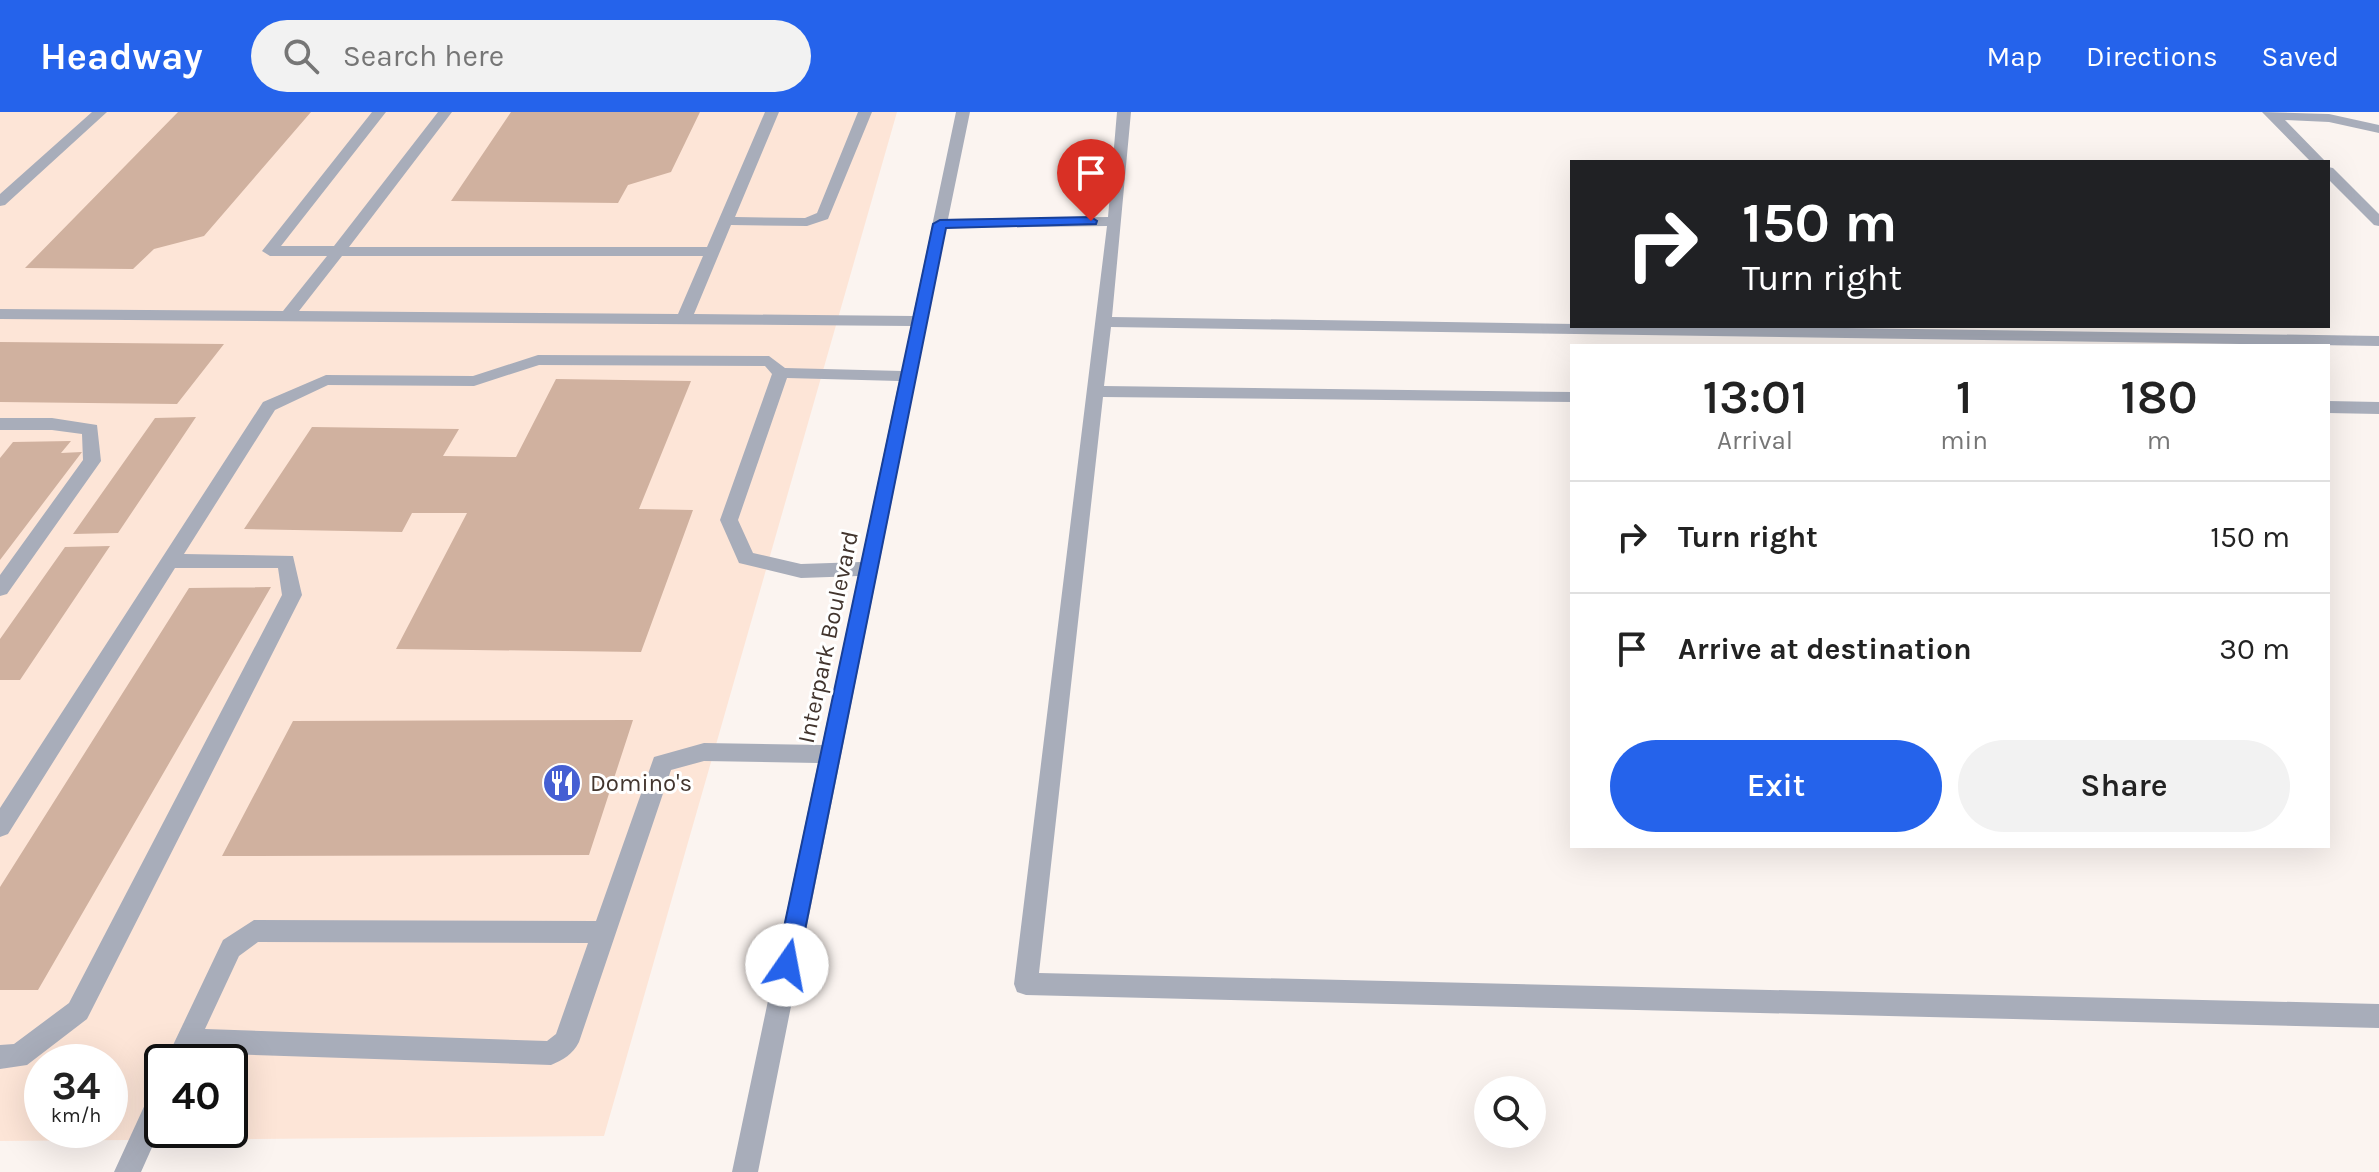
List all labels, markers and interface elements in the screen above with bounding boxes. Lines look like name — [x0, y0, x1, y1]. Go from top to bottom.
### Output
search box — [251, 20, 811, 92]
text: Headway — [40, 34, 203, 79]
icon: search — [279, 34, 323, 78]
text: Search here — [343, 38, 504, 74]
text: Map — [1987, 40, 2042, 73]
text: Directions — [2086, 40, 2218, 73]
text: Saved — [2262, 40, 2339, 73]
pin — [1057, 139, 1125, 221]
icon: arrive — [1069, 151, 1113, 195]
text: 150 m — [1742, 190, 1897, 255]
icon: right — [1610, 192, 1714, 296]
text: Turn right — [1742, 257, 1902, 299]
text: 13:01 — [1702, 369, 1808, 425]
text: 1 — [1956, 369, 1972, 425]
text: 180 — [2120, 369, 2198, 425]
text: Arrival — [1717, 425, 1793, 456]
text: min — [1940, 425, 1988, 456]
text: m — [2147, 425, 2171, 456]
icon: right — [1610, 515, 1654, 559]
text: Turn right — [1678, 519, 1818, 555]
text: 150 m — [2210, 519, 2290, 555]
street label: Interpark Boulevard — [792, 528, 864, 746]
icon: arrive — [1610, 627, 1654, 671]
text: Arrive at destination — [1678, 631, 1972, 667]
text: 30 m — [2219, 631, 2290, 667]
button: Exit — [1610, 740, 1942, 832]
button: Share — [1958, 740, 2290, 832]
restaurant icon: Domino's — [541, 762, 583, 804]
place label: Domino's — [590, 769, 692, 797]
position arrow — [745, 923, 829, 1007]
speed limit sign: 40 — [144, 1044, 248, 1148]
text: 34 — [52, 1062, 100, 1109]
map controls — [1474, 1076, 1546, 1148]
button: search — [1474, 1076, 1546, 1148]
text: km/h — [51, 1104, 101, 1127]

